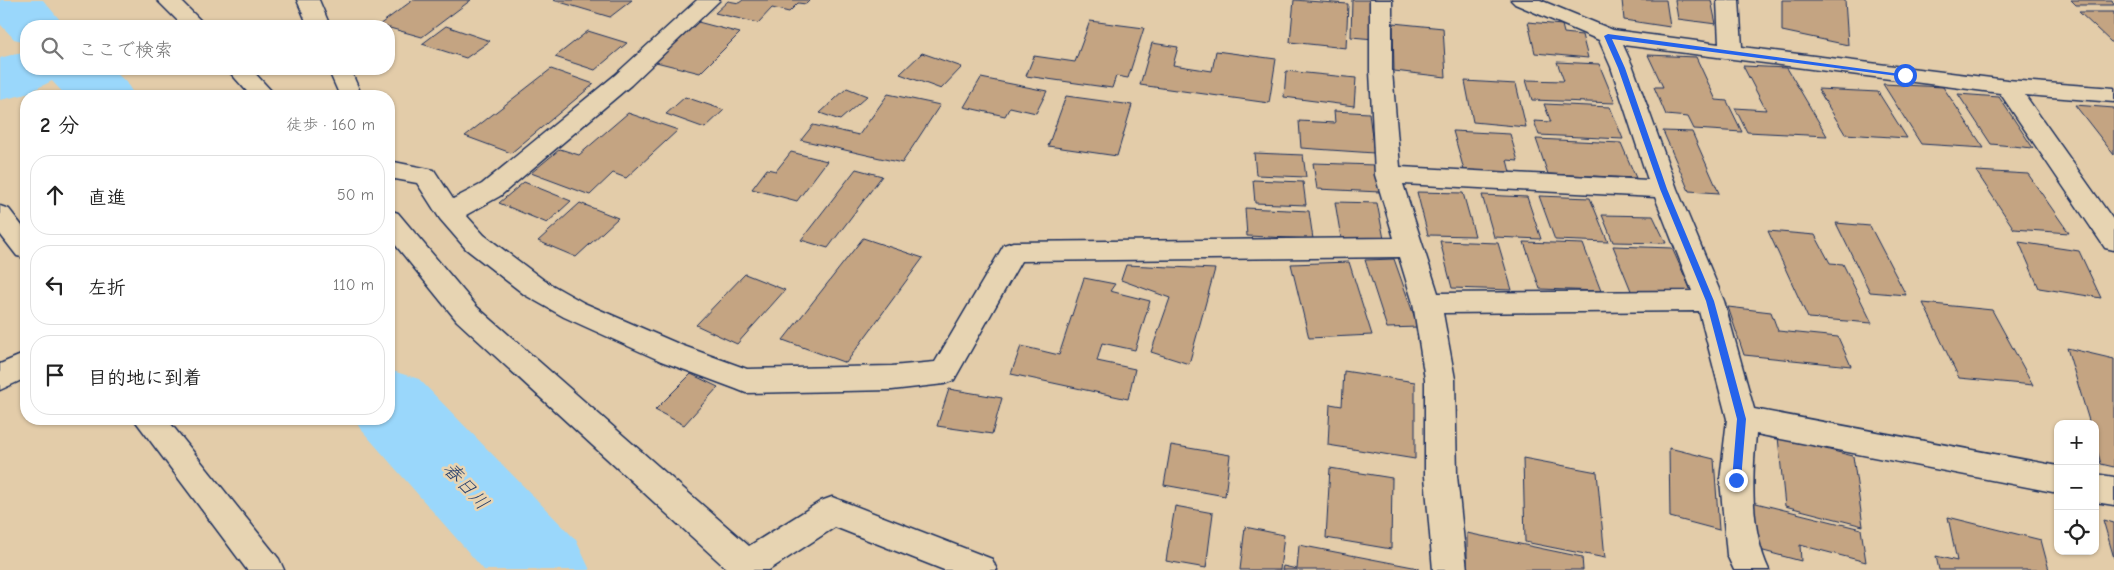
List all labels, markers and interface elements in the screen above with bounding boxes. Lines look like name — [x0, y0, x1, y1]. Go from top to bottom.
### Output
search box — [20, 20, 395, 75]
icon: search — [38, 34, 66, 62]
text: ここで検索 — [78, 39, 173, 61]
route start — [1894, 64, 1917, 87]
text: 2 分 — [40, 113, 79, 137]
text: 徒歩 · 160 m — [286, 116, 375, 134]
icon: ahead — [41, 181, 69, 209]
text: 50 m — [337, 186, 374, 204]
text: 直進 — [88, 187, 126, 209]
icon: left — [41, 271, 69, 299]
text: 110 m — [333, 276, 374, 294]
text: 左折 — [88, 277, 126, 299]
icon: arrive — [41, 361, 69, 389]
text: 目的地に到着 — [88, 367, 202, 389]
map controls — [2054, 420, 2099, 555]
button: + — [2054, 420, 2099, 465]
water label: 春日川 — [439, 458, 493, 514]
button: − — [2054, 465, 2099, 510]
route end — [1725, 469, 1748, 492]
button: locate — [2054, 510, 2099, 555]

